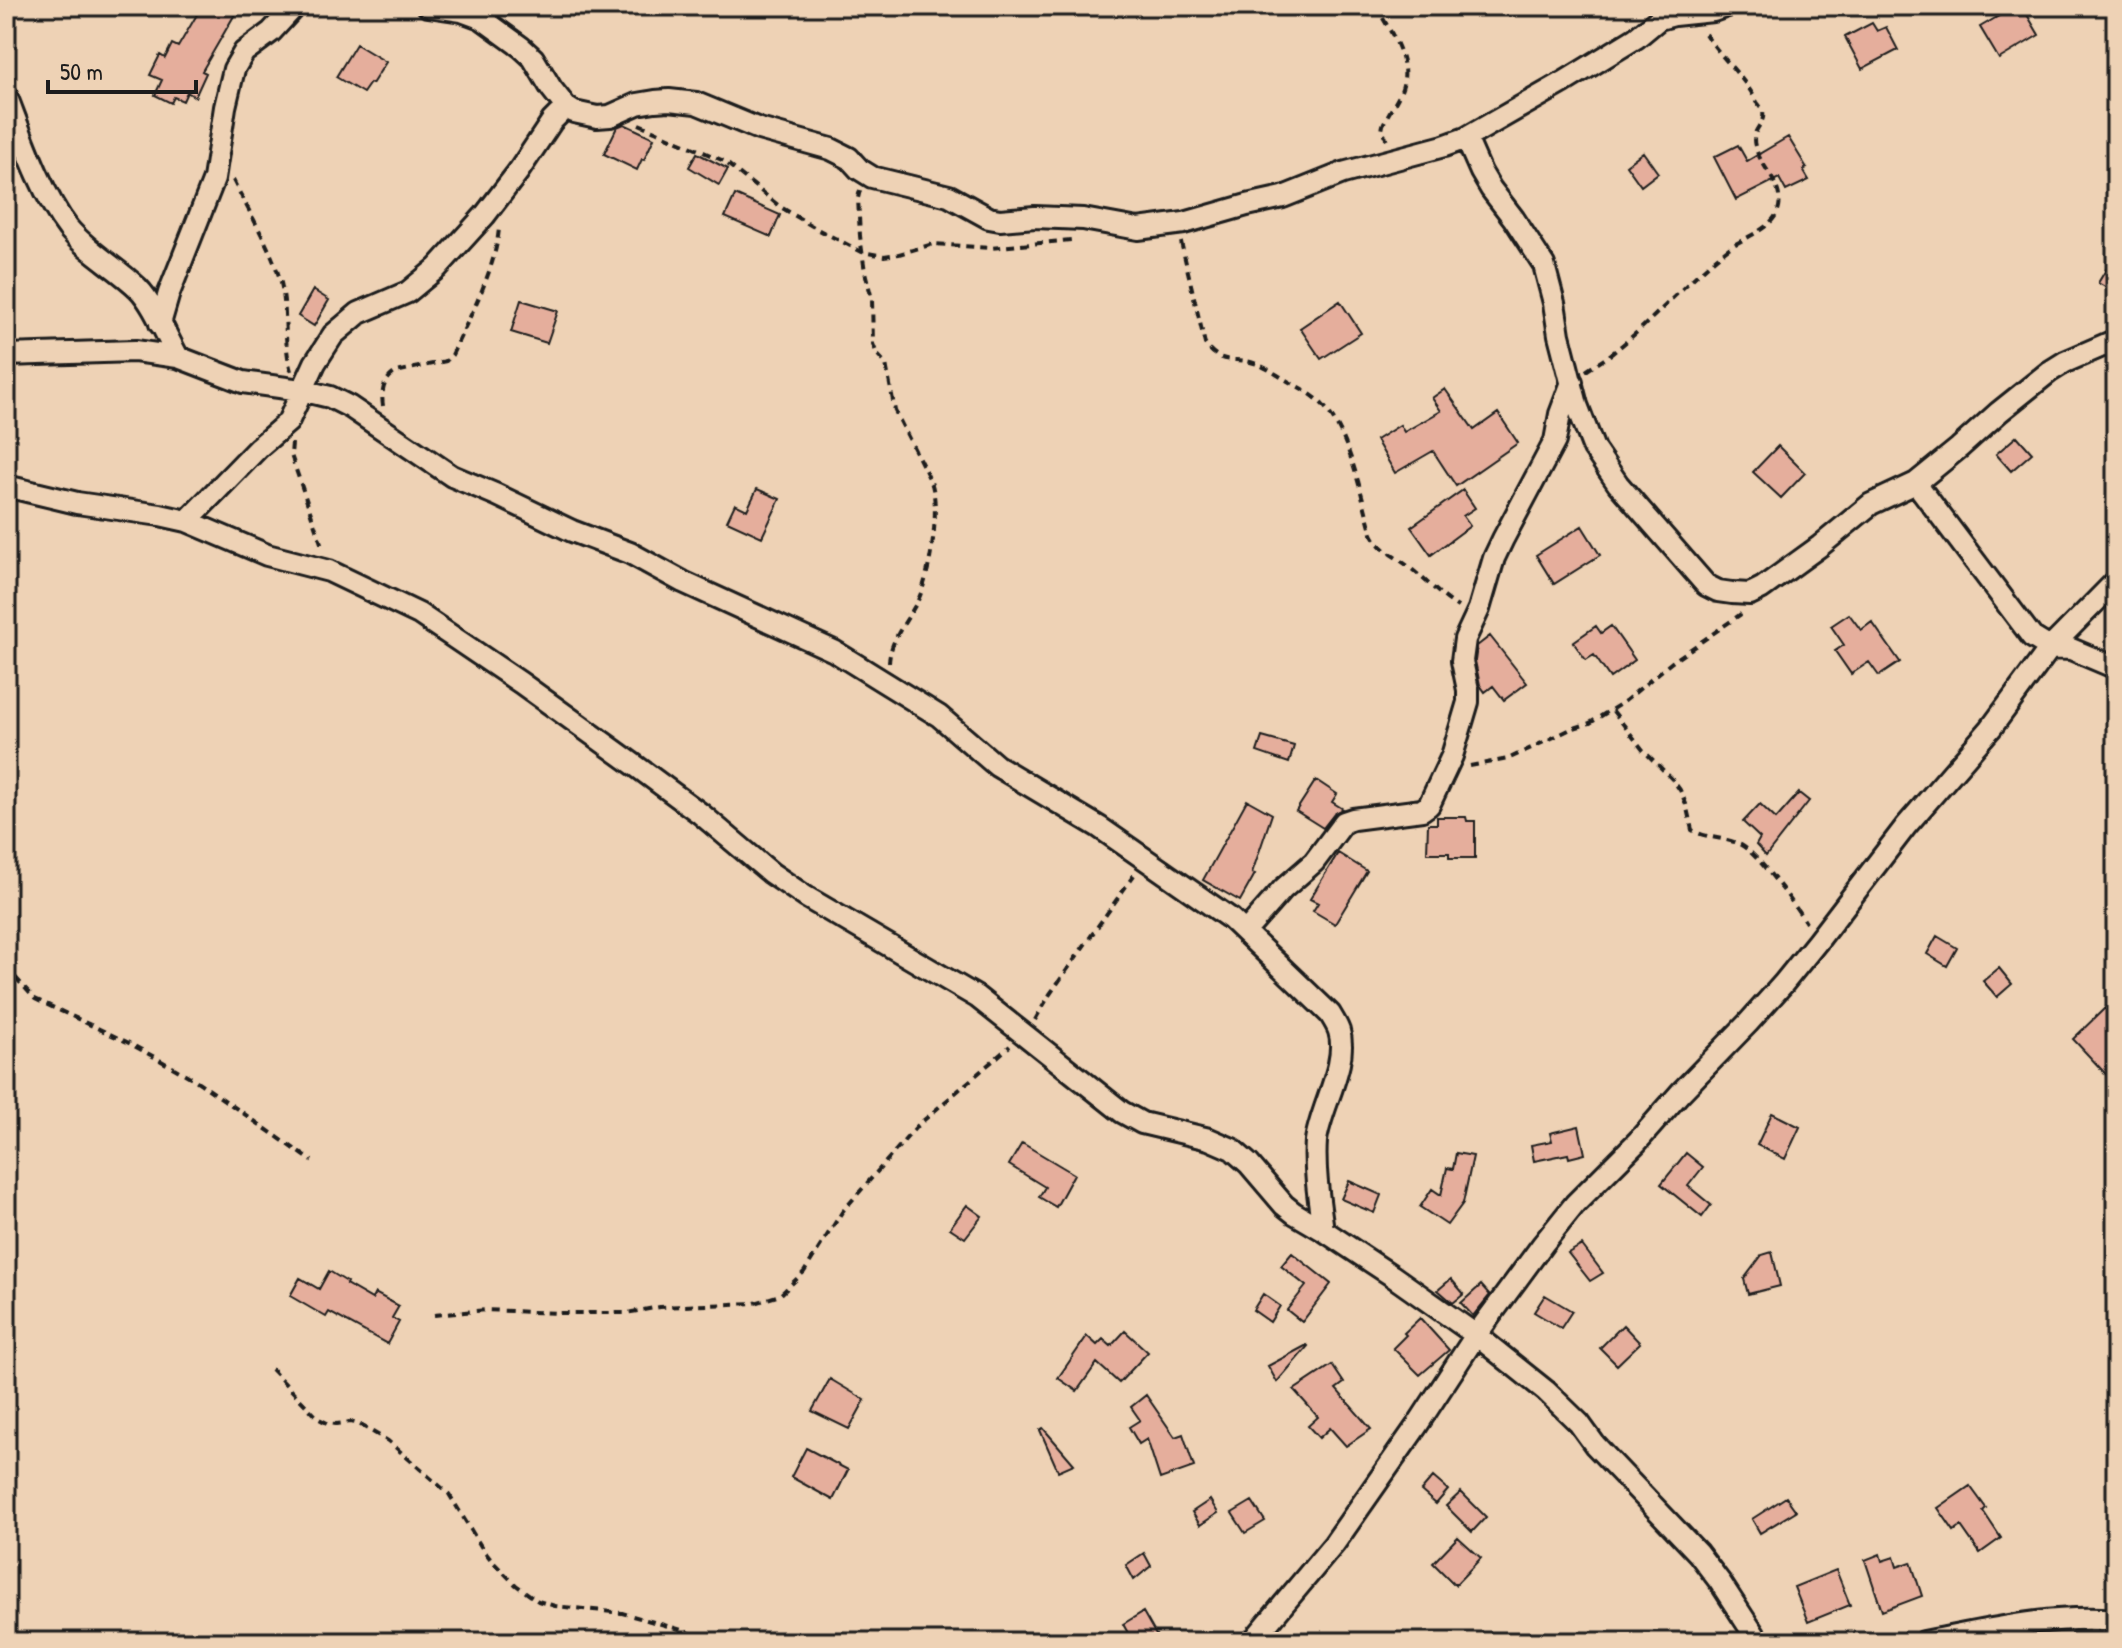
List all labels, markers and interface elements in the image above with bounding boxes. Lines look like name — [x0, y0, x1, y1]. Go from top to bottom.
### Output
scale bar — [48, 44, 196, 94]
text: 50 m — [60, 55, 103, 87]

